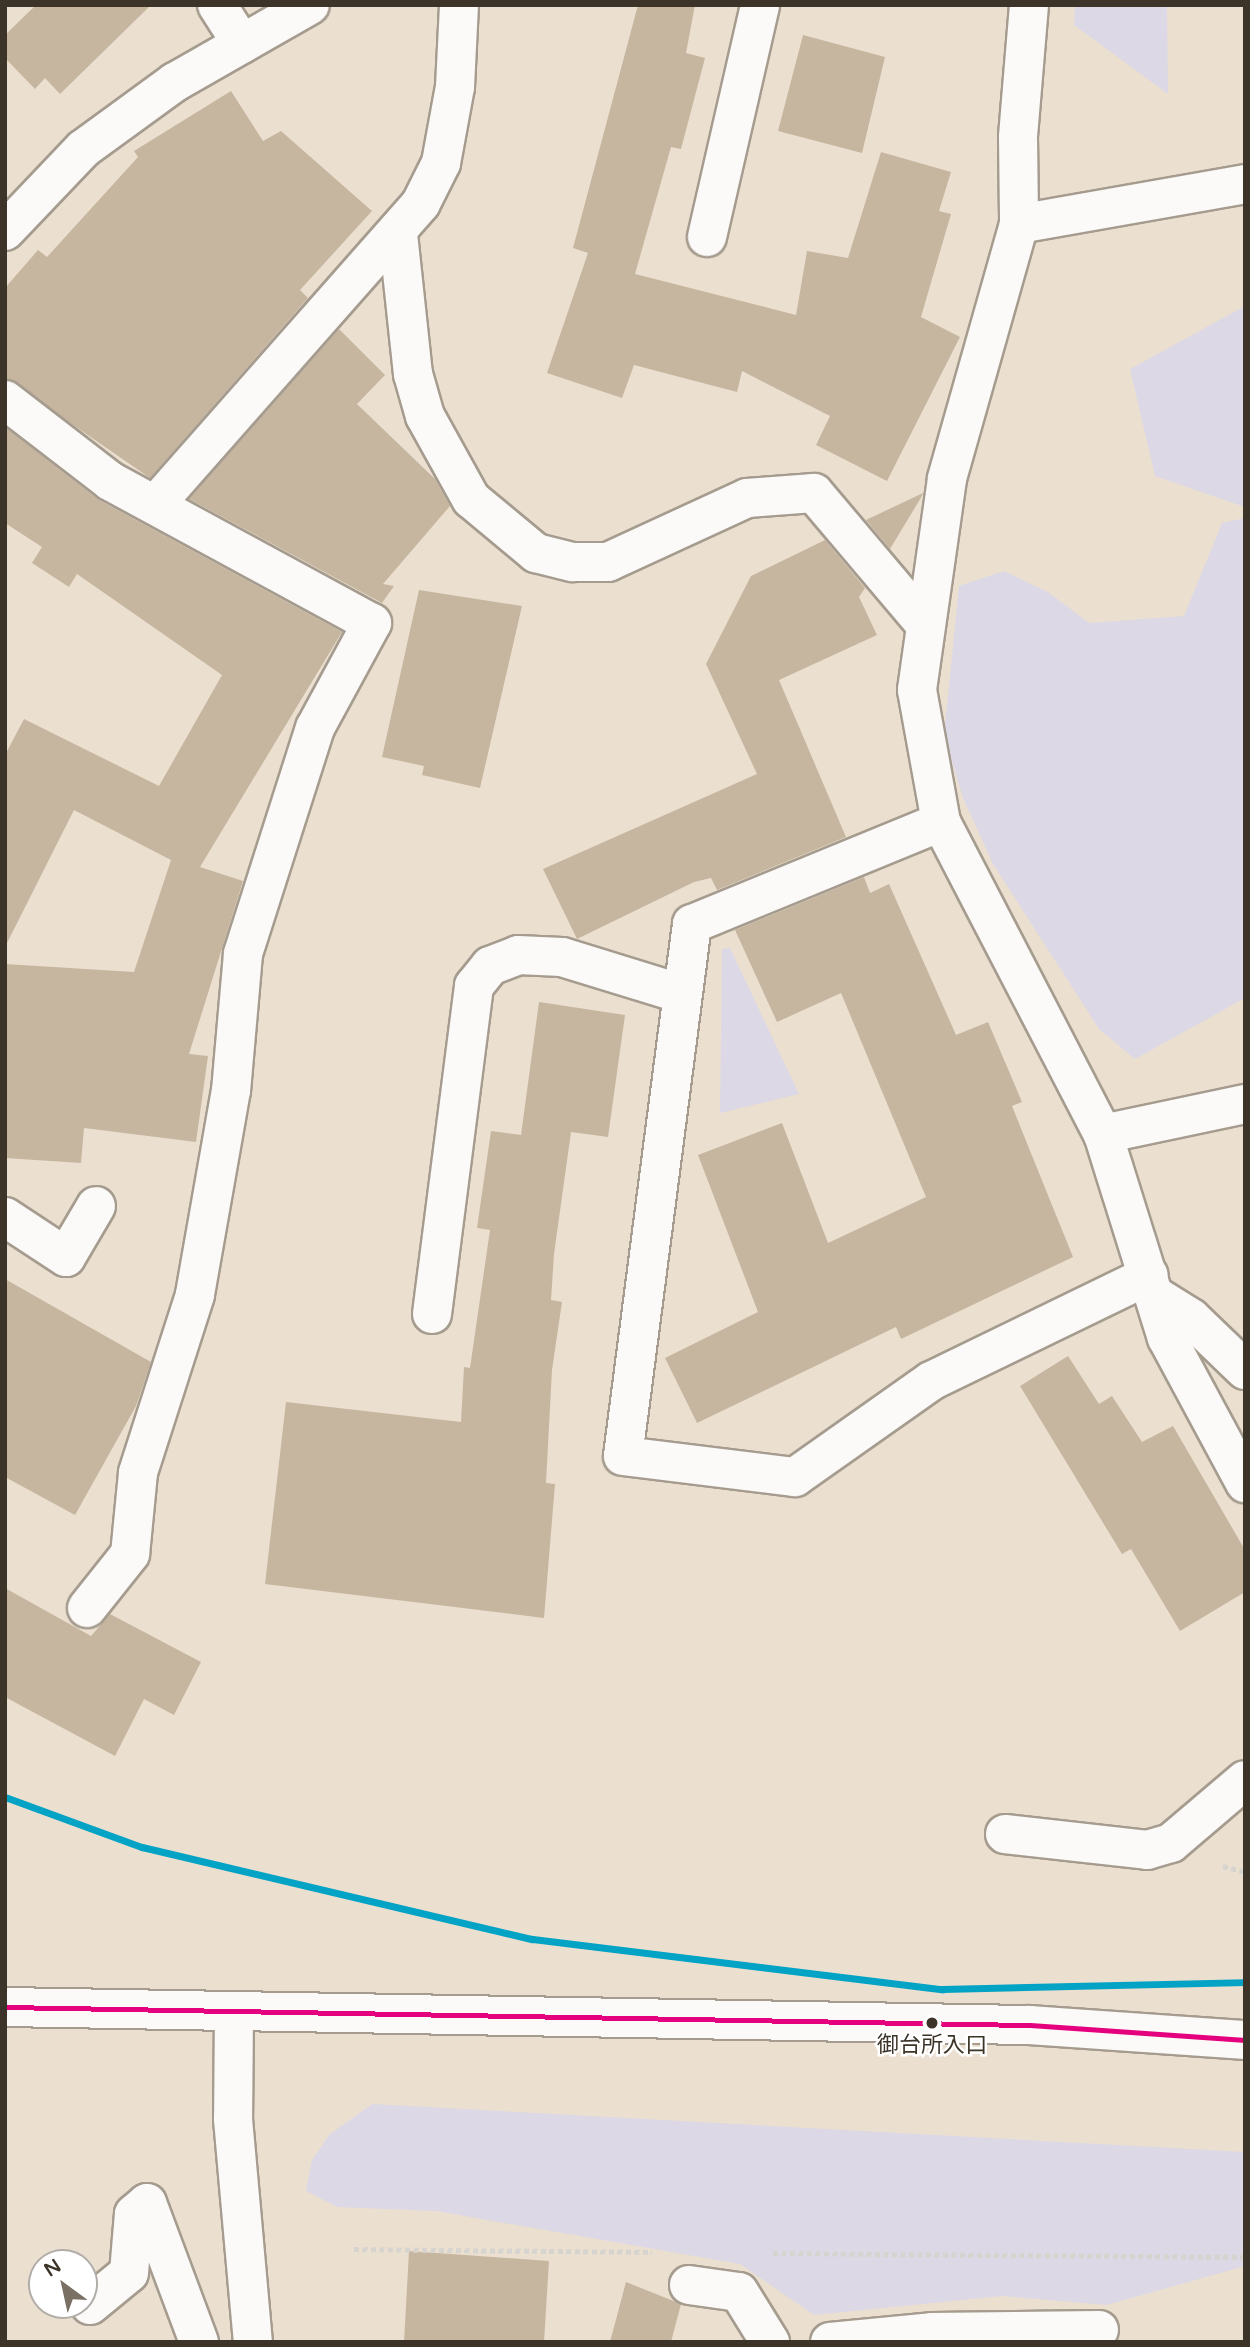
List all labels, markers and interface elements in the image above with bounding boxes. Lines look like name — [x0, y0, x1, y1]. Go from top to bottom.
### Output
marker: 御台所入口 — [925, 2016, 939, 2030]
place label: 御台所入口 — [877, 2033, 987, 2059]
north arrow — [28, 2249, 98, 2319]
text: N — [40, 2255, 65, 2281]

